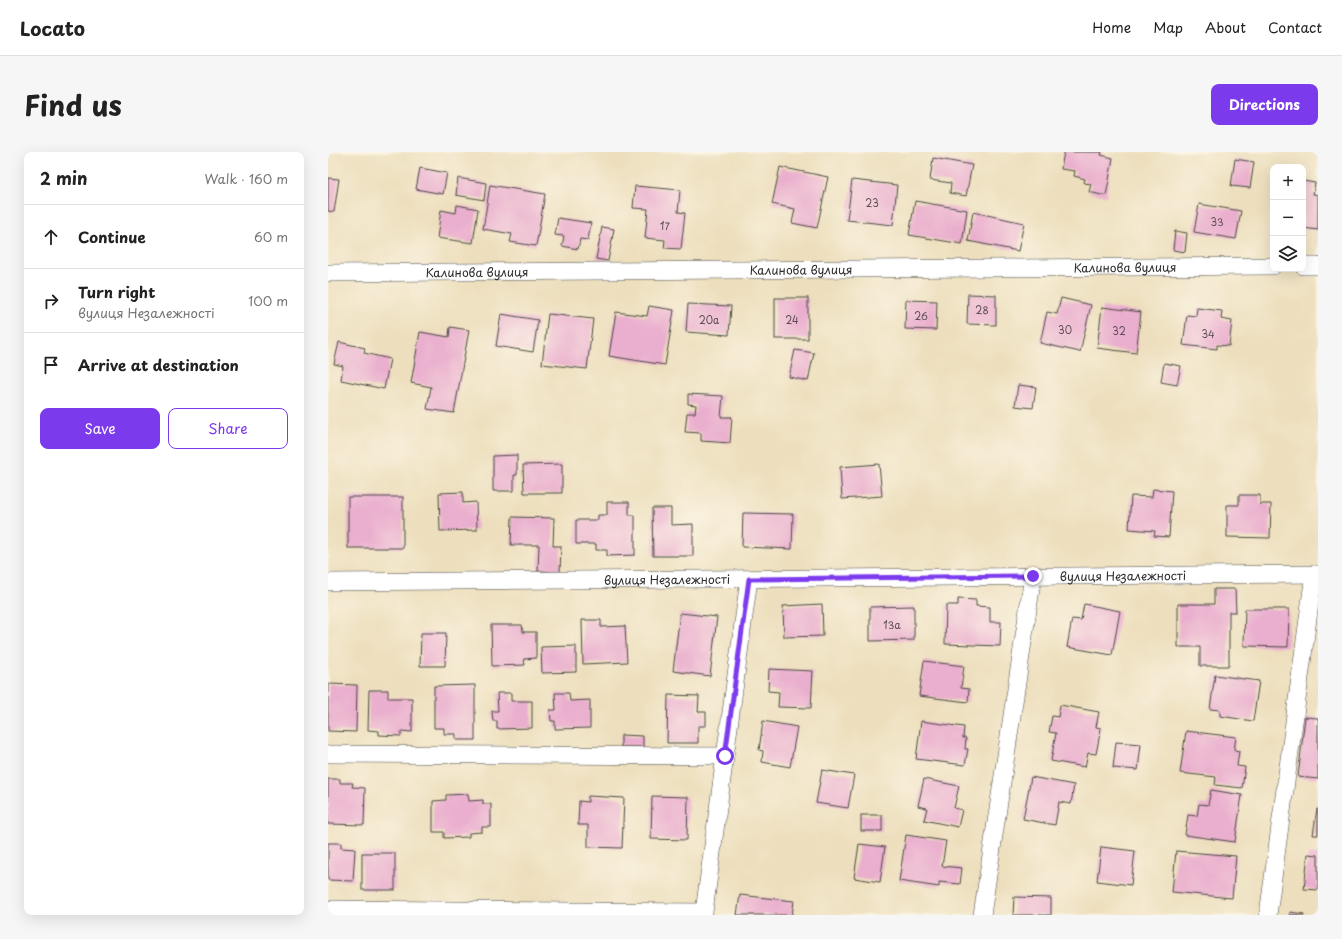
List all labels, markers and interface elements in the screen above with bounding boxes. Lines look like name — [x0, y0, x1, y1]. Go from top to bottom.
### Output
text: Locato — [20, 14, 85, 42]
text: Home — [1092, 17, 1131, 38]
text: Map — [1153, 17, 1183, 38]
text: About — [1205, 17, 1246, 38]
text: Contact — [1268, 17, 1322, 38]
text: Find us — [24, 83, 122, 126]
button: Directions — [1211, 84, 1318, 125]
map controls — [1270, 164, 1306, 272]
button: + — [1270, 164, 1306, 200]
text: 2 min — [40, 165, 87, 191]
text: Walk · 160 m — [205, 169, 288, 188]
house number: 23 — [865, 195, 879, 210]
button: − — [1270, 200, 1306, 236]
house number: 33 — [1210, 214, 1224, 229]
house number: 17 — [660, 218, 671, 233]
text: Continue — [78, 225, 146, 248]
icon: ahead — [40, 226, 62, 248]
text: 60 m — [254, 227, 288, 246]
button: layers — [1270, 236, 1306, 272]
street label: Калинова вулиця — [1073, 258, 1176, 276]
street label: Калинова вулиця — [749, 260, 852, 279]
street label: Калинова вулиця — [426, 263, 528, 281]
text: Turn right — [78, 280, 155, 303]
icon: right — [40, 290, 62, 312]
text: 100 m — [248, 291, 288, 310]
house number: 28 — [975, 302, 989, 317]
text: вулиця Незалежності — [78, 303, 215, 322]
house number: 26 — [914, 308, 928, 323]
house number: 20а — [699, 312, 720, 327]
house number: 24 — [785, 312, 799, 327]
house number: 30 — [1058, 322, 1072, 337]
house number: 32 — [1112, 323, 1126, 338]
house number: 34 — [1201, 326, 1215, 341]
text: Arrive at destination — [78, 353, 239, 376]
icon: arrive — [40, 354, 62, 376]
button: Save — [40, 408, 160, 449]
button: Share — [168, 408, 288, 449]
street label: вулиця Незалежності — [1060, 566, 1186, 585]
route end — [1024, 567, 1042, 585]
street label: вулиця Незалежності — [604, 570, 730, 589]
house number: 13а — [883, 617, 901, 632]
route start — [716, 747, 734, 765]

